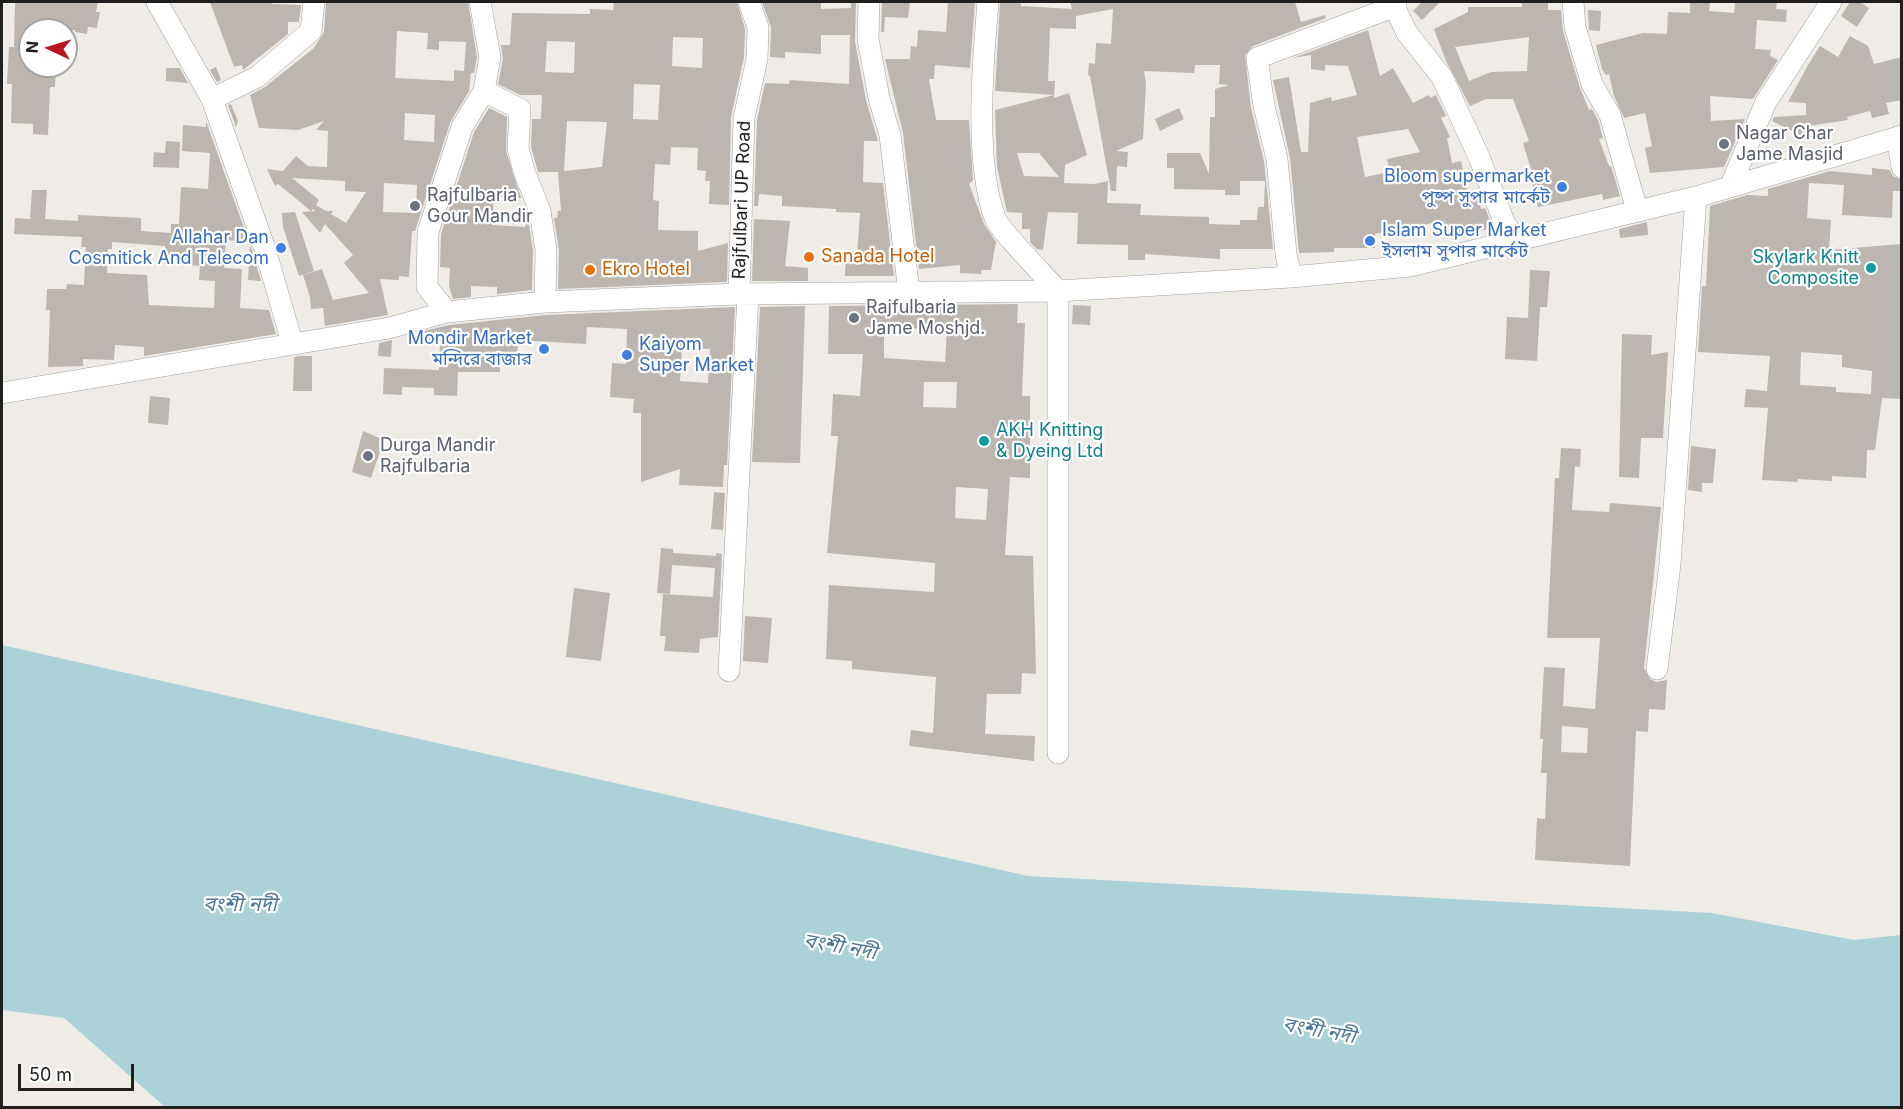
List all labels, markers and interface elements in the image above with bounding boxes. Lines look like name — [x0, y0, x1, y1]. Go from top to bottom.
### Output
north arrow — [18, 18, 78, 78]
text: N — [22, 40, 42, 54]
street label: Rajfulbari UP Road — [728, 120, 756, 280]
place label: Nagar Char Jame Masjid — [1736, 123, 1843, 166]
marker: Nagar Char Jame Masjid — [1717, 137, 1731, 151]
place label: Bloom supermarket পুষ্প সুপার মার্কেট — [1384, 166, 1550, 208]
marker: Bloom supermarket পুষ্প সুপার মার্কেট — [1555, 180, 1569, 194]
place label: Rajfulbaria Gour Mandir — [427, 185, 533, 228]
marker: Rajfulbaria Gour Mandir — [408, 199, 422, 213]
place label: Islam Super Market ইসলাম সুপার মার্কেট — [1382, 220, 1546, 262]
place label: Allahar Dan Cosmitick And Telecom — [68, 227, 269, 270]
marker: Islam Super Market ইসলাম সুপার মার্কেট — [1363, 234, 1377, 248]
marker: Allahar Dan Cosmitick And Telecom — [274, 241, 288, 255]
place label: Sanada Hotel — [821, 246, 934, 268]
place label: Skylark Knitt Composite — [1752, 247, 1859, 290]
marker: Sanada Hotel — [802, 250, 816, 264]
place label: Ekro Hotel — [602, 259, 690, 281]
marker: Skylark Knitt Composite — [1864, 261, 1878, 275]
marker: Ekro Hotel — [583, 263, 597, 277]
place label: Rajfulbaria Jame Moshjd. — [866, 297, 985, 340]
marker: Rajfulbaria Jame Moshjd. — [847, 311, 861, 325]
place label: Mondir Market মন্দিরে বাজার — [408, 328, 532, 370]
place label: Kaiyom Super Market — [639, 334, 754, 376]
marker: Mondir Market মন্দিরে বাজার — [537, 342, 551, 356]
marker: Kaiyom Super Market — [620, 348, 634, 362]
place label: AKH Knitting & Dyeing Ltd — [996, 420, 1104, 462]
marker: AKH Knitting & Dyeing Ltd — [977, 434, 991, 448]
place label: Durga Mandir Rajfulbaria — [380, 435, 495, 478]
marker: Durga Mandir Rajfulbaria — [361, 449, 375, 463]
water label: বংশী নদী — [203, 893, 277, 917]
water label: বংশী নদী — [802, 929, 878, 965]
water label: বংশী নদী — [1281, 1013, 1357, 1049]
scale bar — [21, 1052, 136, 1090]
text: 50 m — [29, 1064, 72, 1085]

